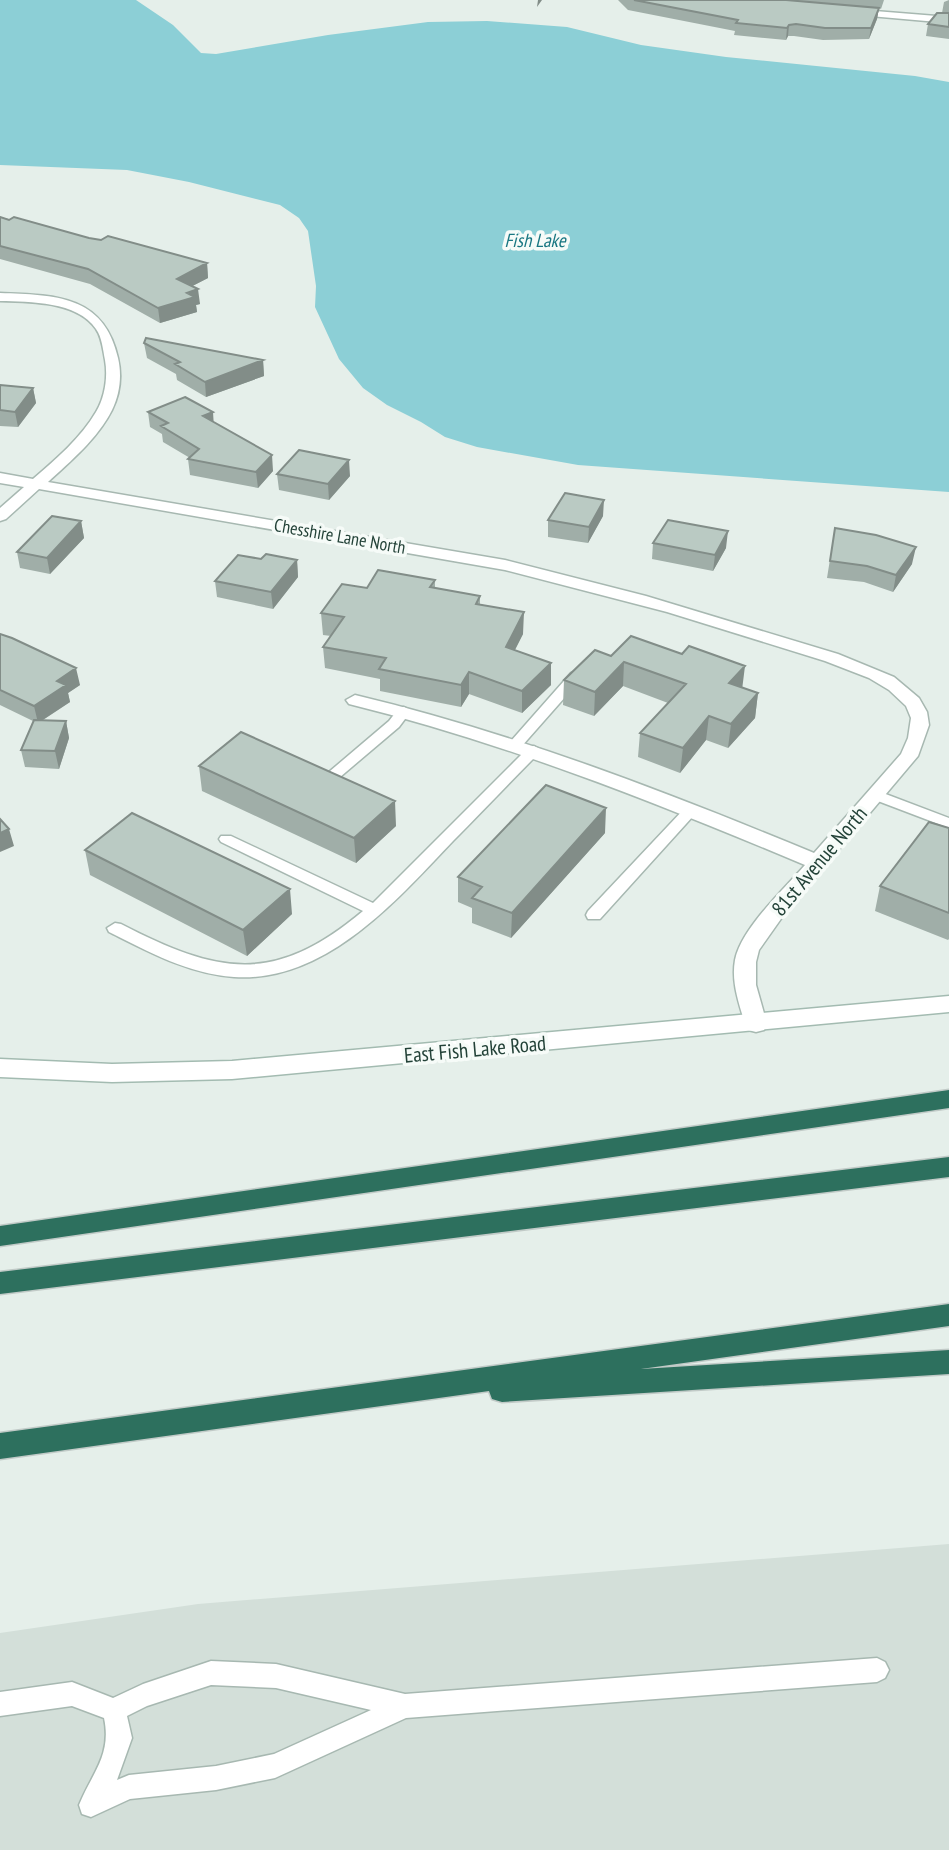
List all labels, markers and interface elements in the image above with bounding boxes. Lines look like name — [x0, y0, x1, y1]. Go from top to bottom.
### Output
water label: Fish Lake — [504, 228, 567, 252]
street label: Chesshire Lane North — [272, 513, 408, 559]
street label: 81st Avenue North — [765, 801, 873, 921]
street label: East Fish Lake Road — [403, 1029, 547, 1069]

